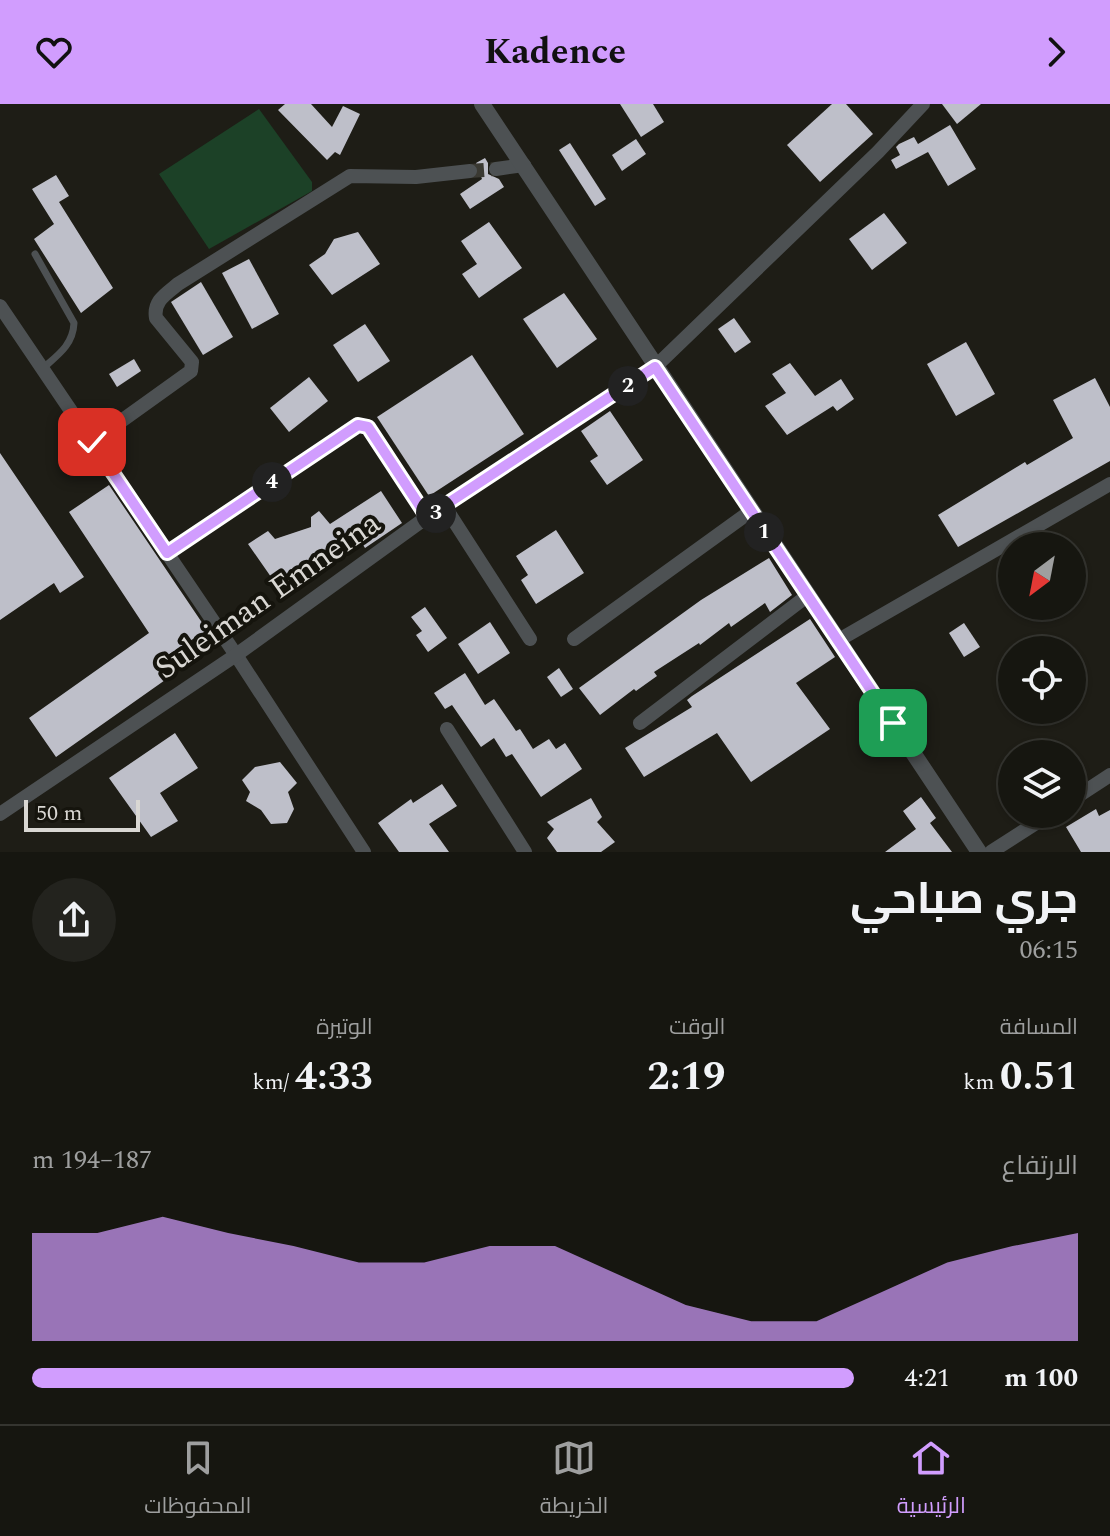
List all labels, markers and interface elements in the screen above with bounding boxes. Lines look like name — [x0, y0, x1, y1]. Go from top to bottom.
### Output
text: Kadence — [484, 25, 626, 80]
icon: heart — [32, 30, 76, 74]
icon: forward — [1034, 30, 1078, 74]
pin: 2 — [608, 366, 648, 406]
text: 2 — [622, 369, 634, 402]
pin — [58, 408, 126, 476]
icon: check — [70, 420, 114, 464]
pin: 4 — [252, 462, 292, 502]
text: 4 — [266, 465, 278, 498]
pin: 3 — [416, 493, 456, 533]
text: 3 — [430, 496, 442, 529]
street label: Suleiman Emneina — [145, 499, 391, 692]
pin: 1 — [744, 512, 784, 552]
text: 1 — [758, 515, 770, 548]
north arrow — [998, 532, 1086, 620]
map controls — [998, 532, 1086, 828]
button: locate — [998, 636, 1086, 724]
pin — [859, 689, 927, 757]
icon: arrive — [871, 701, 915, 745]
button: layers — [998, 740, 1086, 828]
scale bar — [24, 796, 140, 832]
text: 50 m — [36, 797, 82, 830]
text: جري صباحي — [850, 866, 1078, 933]
button: share — [32, 878, 116, 962]
text: 06:15 — [1019, 930, 1078, 970]
text: الوتيرة — [316, 1011, 373, 1044]
text: الوقت — [669, 1011, 725, 1044]
text: المسافة — [1000, 1011, 1078, 1044]
text: 4:33 — [295, 1047, 373, 1108]
text: 2:19 — [647, 1047, 725, 1108]
text: 0.51 — [1000, 1047, 1078, 1108]
text: /km — [252, 1066, 295, 1099]
text: km — [963, 1066, 1000, 1099]
text: 187–194 m — [32, 1140, 152, 1180]
text: الارتفاع — [1002, 1146, 1078, 1186]
text: 4:21 — [904, 1358, 950, 1398]
text: 100 m — [1004, 1358, 1078, 1398]
tab: المحفوظات — [144, 1436, 251, 1526]
tab: الخريطة — [540, 1436, 608, 1526]
tab: الرئيسية — [897, 1436, 966, 1526]

